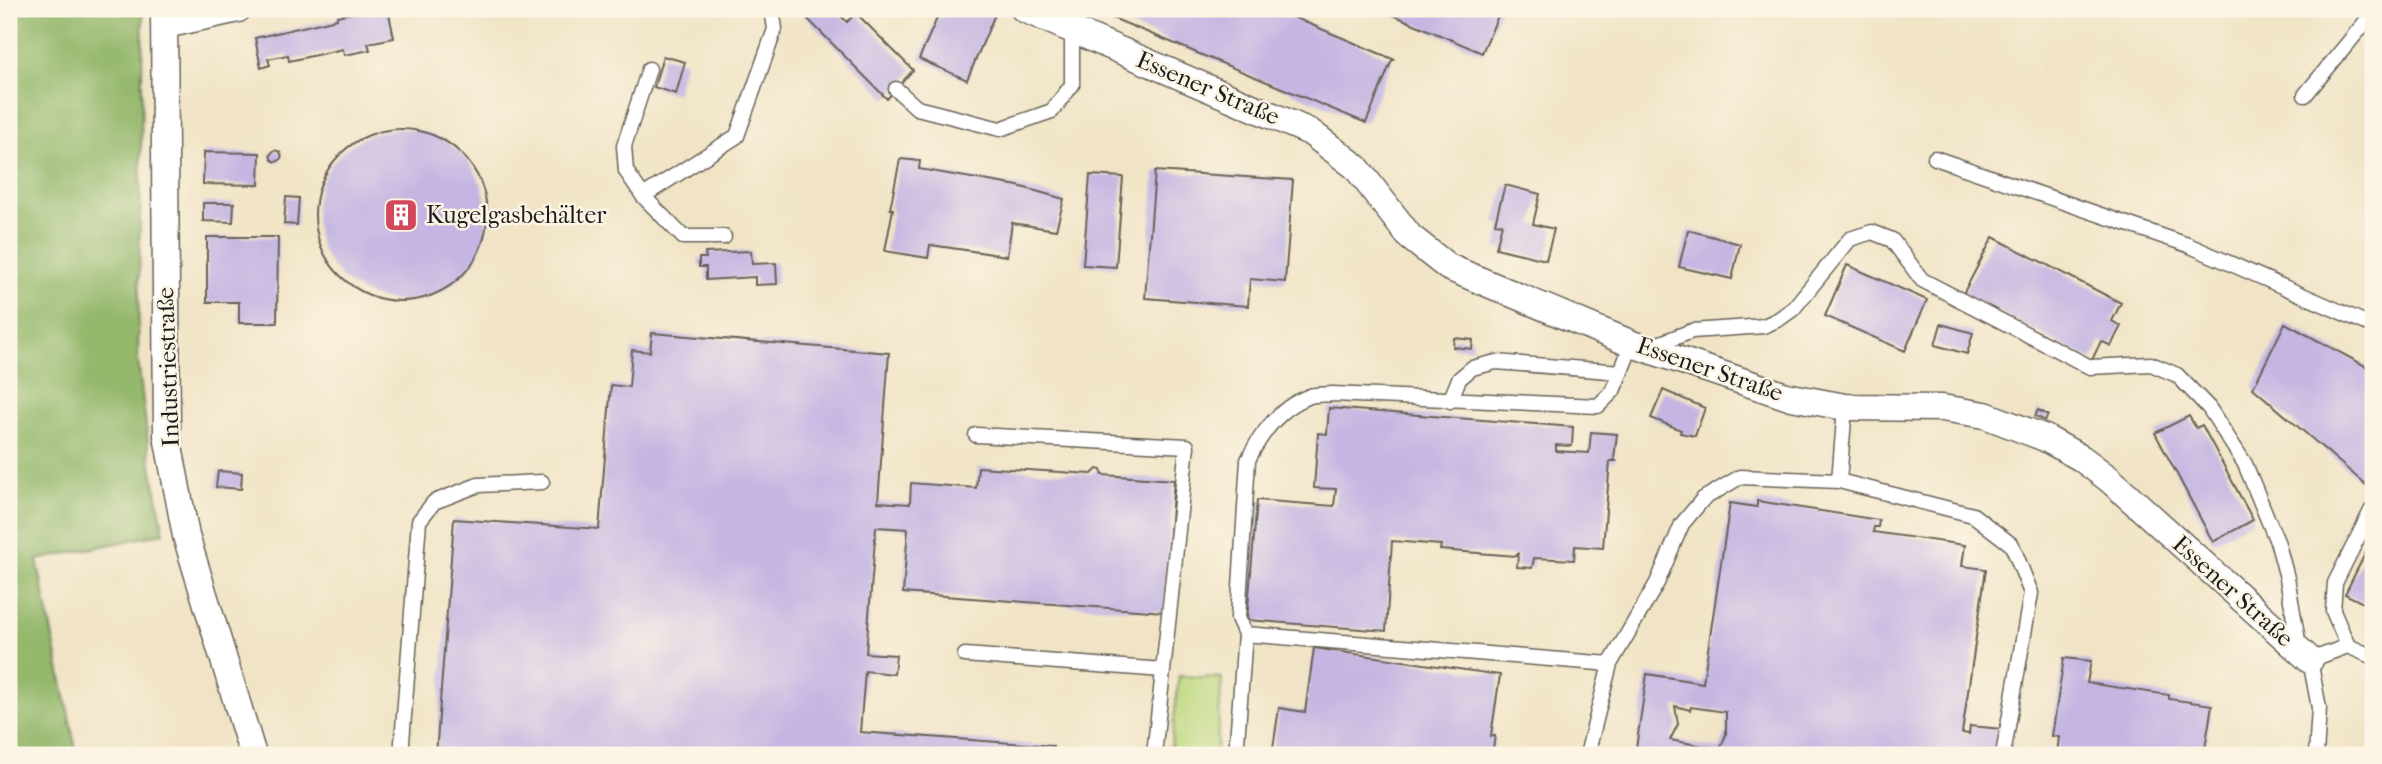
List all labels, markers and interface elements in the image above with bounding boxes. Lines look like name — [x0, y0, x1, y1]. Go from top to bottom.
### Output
street label: Essener Straße — [1132, 45, 1284, 131]
building icon: Kugelgasbehälter — [382, 196, 420, 234]
place label: Kugelgasbehälter — [426, 201, 607, 229]
street label: Industriestraße — [151, 286, 185, 447]
street label: Essener Straße — [1633, 331, 1787, 407]
street label: Essener Straße — [2167, 530, 2299, 653]

